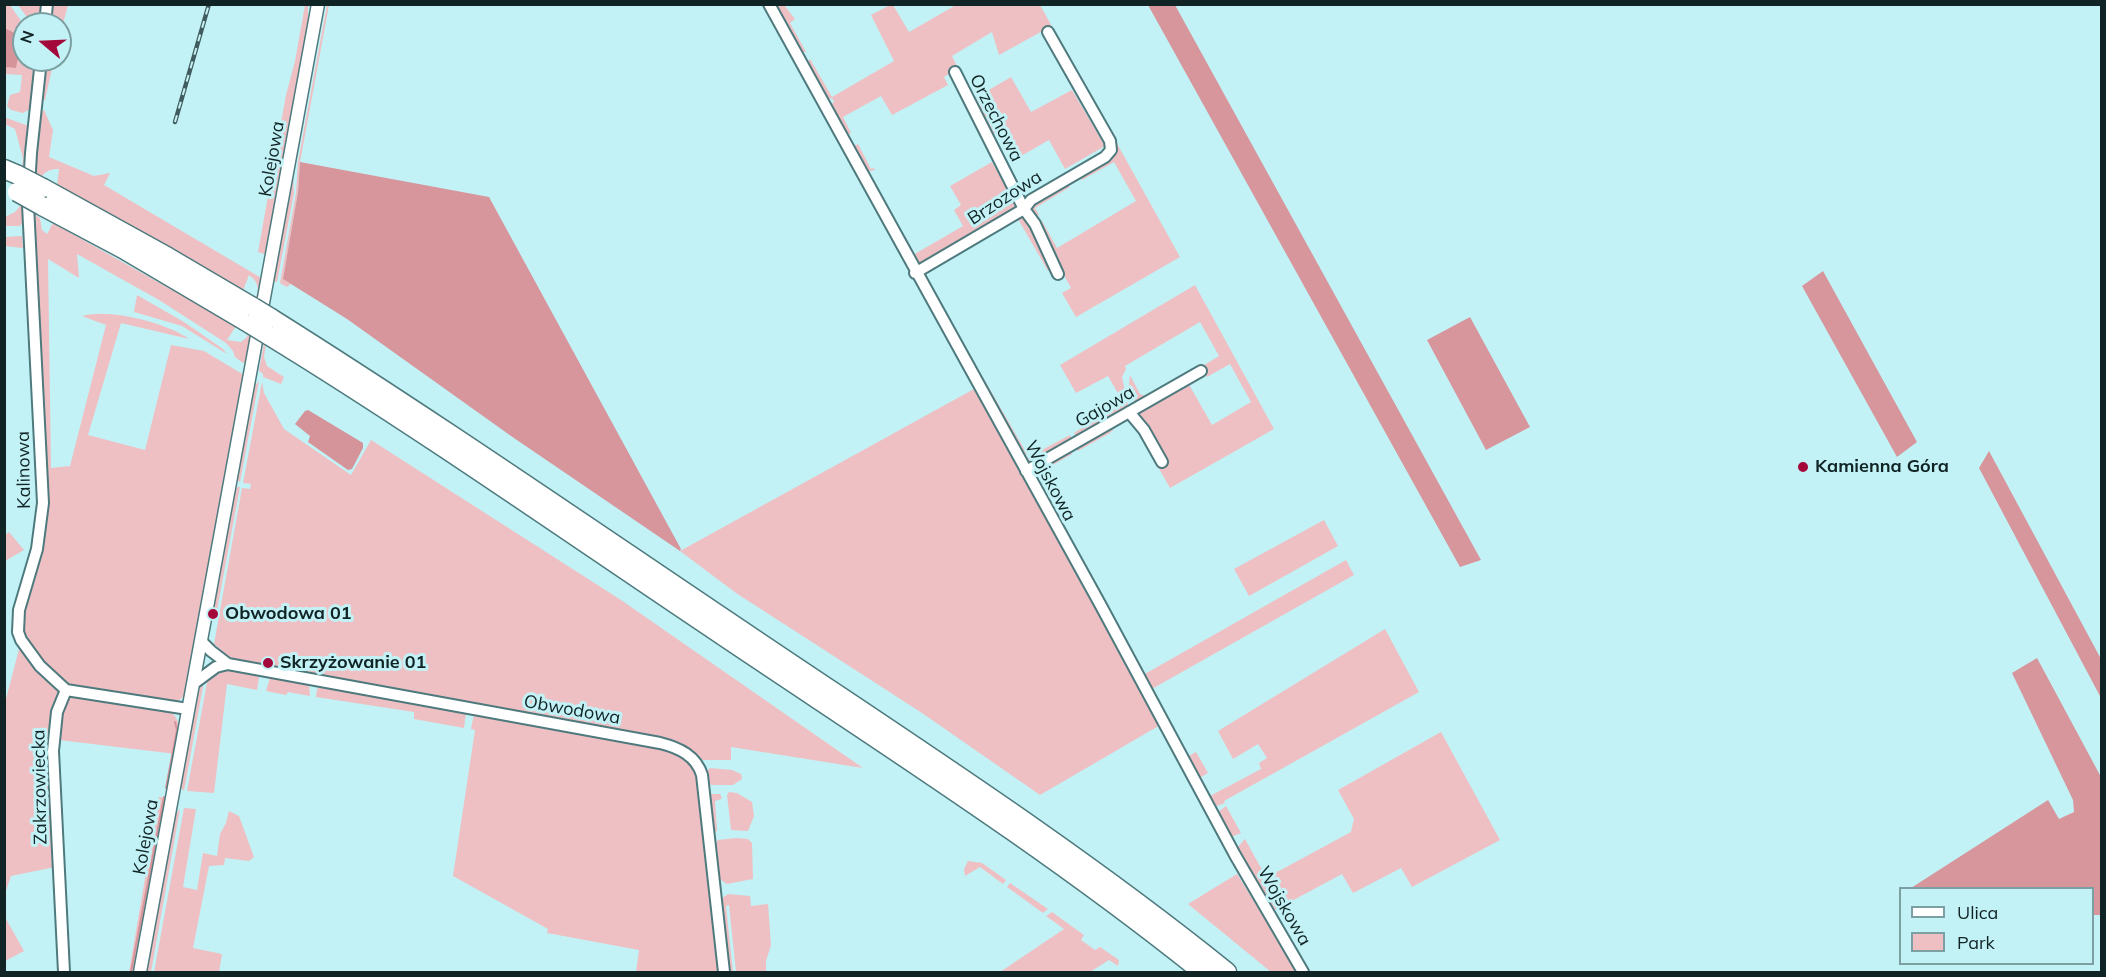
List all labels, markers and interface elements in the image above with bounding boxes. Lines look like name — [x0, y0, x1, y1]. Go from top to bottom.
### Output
north arrow — [12, 12, 72, 72]
text: N — [15, 28, 38, 46]
street label: Orzechowa — [965, 71, 1027, 165]
street label: Kolejowa — [255, 120, 289, 198]
street label: Brzozowa — [964, 166, 1046, 230]
street label: Gajowa — [1072, 381, 1138, 433]
street label: Kalinowa — [13, 431, 35, 509]
street label: Wojskowa — [1020, 437, 1080, 525]
place label: Kamienna Góra — [1815, 456, 1949, 478]
marker: Kamienna Góra — [1796, 460, 1810, 474]
place label: Obwodowa 01 — [225, 603, 352, 625]
marker: Obwodowa 01 — [206, 607, 220, 621]
place label: Skrzyżowanie 01 — [280, 652, 426, 674]
marker: Skrzyżowanie 01 — [261, 656, 275, 670]
street label: Obwodowa — [522, 691, 622, 729]
street label: Zakrzowiecka — [28, 729, 52, 845]
street label: Kolejowa — [129, 798, 163, 876]
street label: Wojskowa — [1253, 863, 1315, 949]
legend — [1899, 887, 2094, 965]
text: Ulica — [1957, 901, 1998, 924]
text: Park — [1957, 931, 1995, 954]

